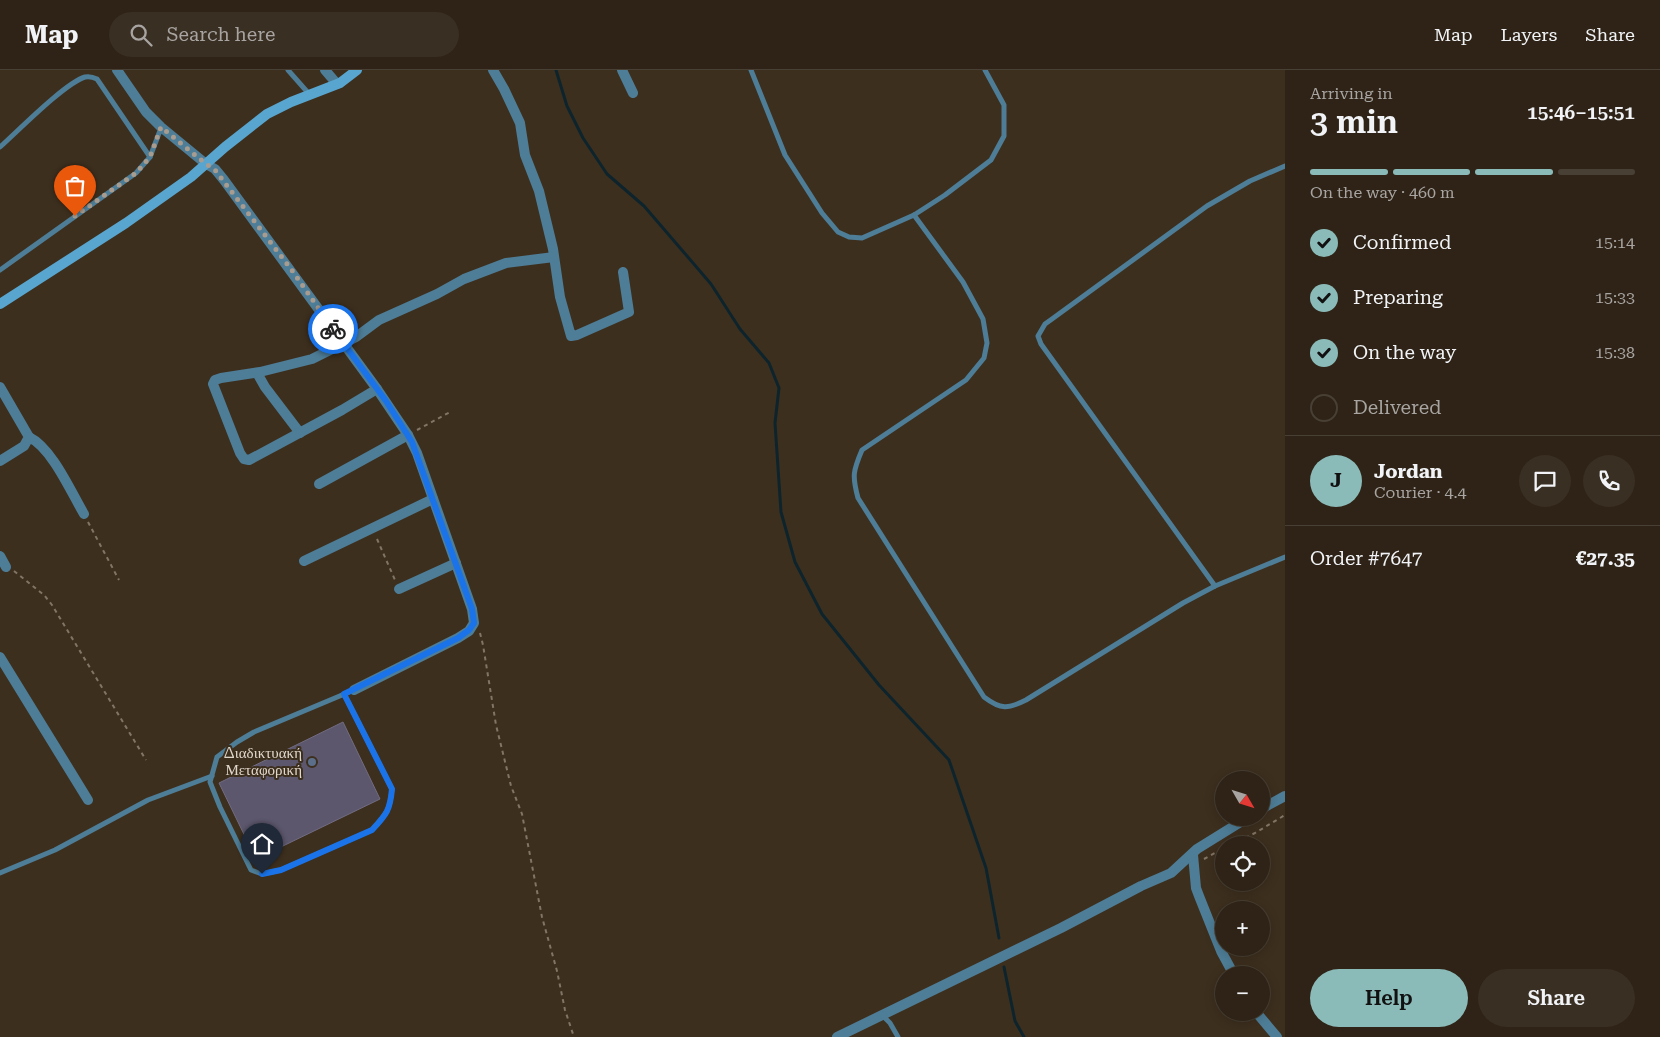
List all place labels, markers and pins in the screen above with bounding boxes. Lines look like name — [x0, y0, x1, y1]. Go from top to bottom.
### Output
pin — [54, 165, 96, 216]
place label: Διαδικτυακή Μεταφορική — [224, 744, 302, 779]
marker: Διαδικτυακή Μεταφορική — [306, 756, 318, 768]
pin — [241, 823, 283, 874]

